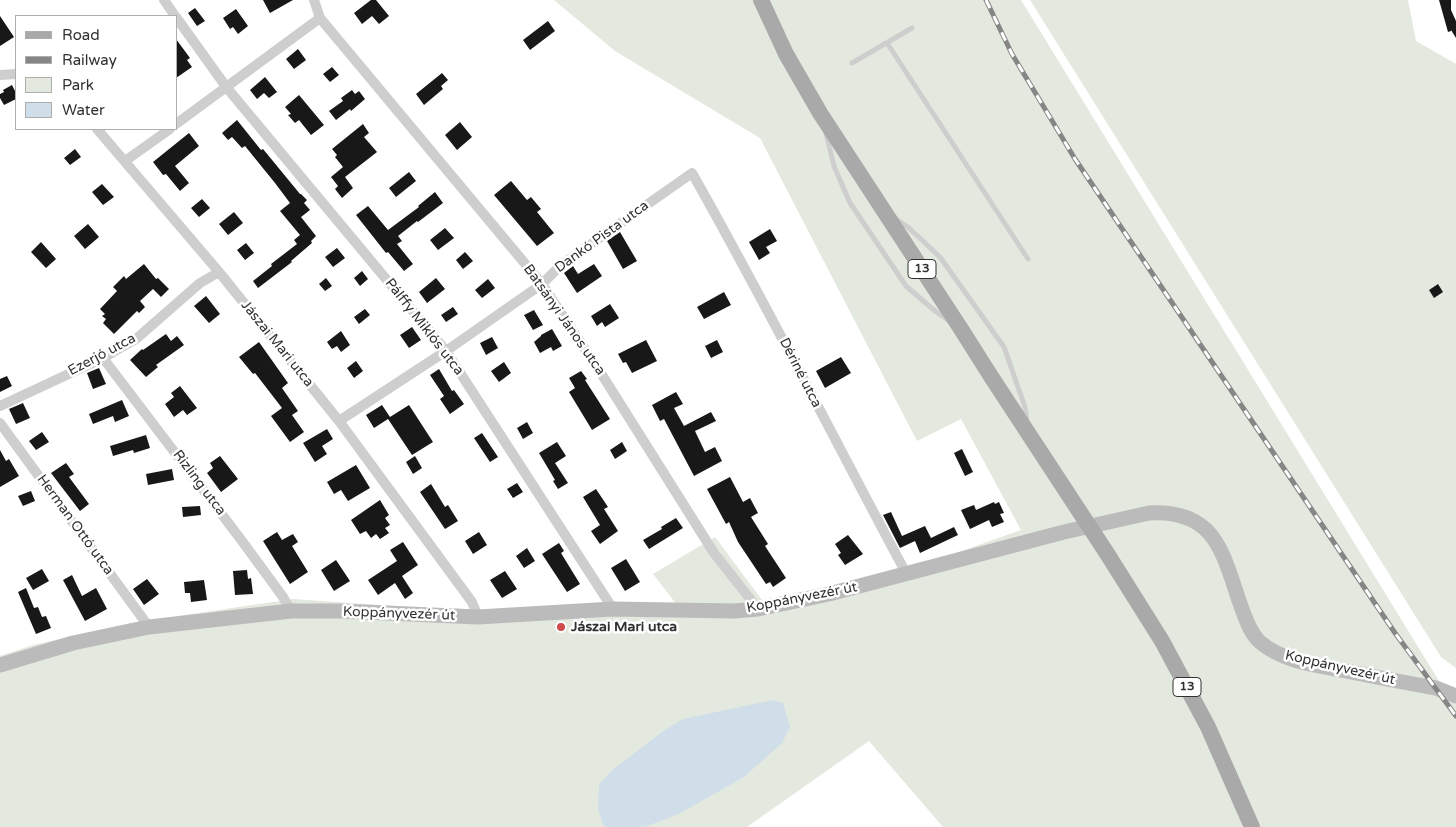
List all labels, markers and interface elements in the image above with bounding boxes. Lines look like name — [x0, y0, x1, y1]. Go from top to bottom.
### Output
legend — [15, 15, 178, 130]
text: Road — [62, 26, 100, 44]
text: Railway — [62, 51, 117, 69]
text: Park — [62, 76, 94, 94]
text: Water — [62, 101, 105, 119]
street label: Dankó Pista utca — [552, 197, 652, 277]
road number: 13 — [908, 260, 936, 278]
street label: Batsányi János utca — [519, 261, 609, 379]
street label: Pálffy Miklós utca — [381, 275, 467, 379]
street label: Jászai Mari utca — [237, 298, 317, 390]
street label: Ezerjó utca — [65, 330, 139, 380]
street label: Dériné utca — [775, 335, 825, 411]
street label: Rizling utca — [169, 447, 229, 519]
street label: Herman Ottó utca — [33, 472, 117, 578]
street label: Koppányvezér út — [745, 579, 859, 617]
street label: Koppányvezér út — [343, 604, 455, 624]
place label: Jászai Mari utca — [571, 619, 677, 635]
marker: Jászai Mari utca — [555, 621, 567, 633]
street label: Koppányvezér út — [1283, 647, 1397, 689]
road number: 13 — [1173, 678, 1201, 696]

